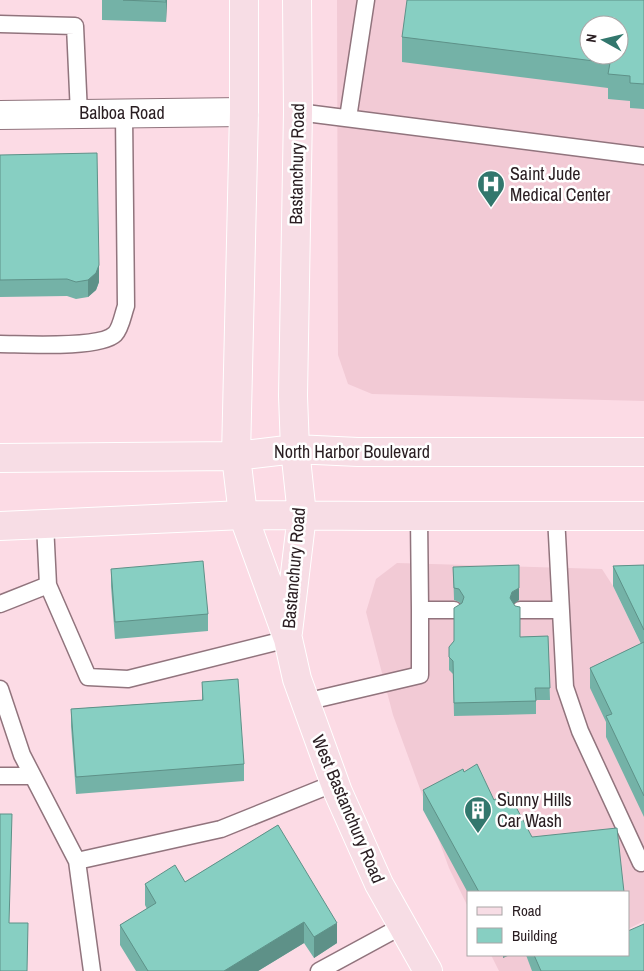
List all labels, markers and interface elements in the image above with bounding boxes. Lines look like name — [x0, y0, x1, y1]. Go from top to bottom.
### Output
north arrow — [579, 15, 629, 65]
text: N — [582, 33, 601, 44]
street label: Balboa Road — [79, 100, 165, 125]
street label: Bastanchury Road — [283, 103, 310, 225]
place label: Saint Jude Medical Center — [510, 161, 610, 207]
hospital icon: Saint Jude Medical Center — [476, 169, 506, 208]
street label: North Harbor Boulevard — [274, 439, 430, 464]
street label: Bastanchury Road — [276, 506, 311, 630]
street label: West Bastanchury Road — [306, 731, 391, 887]
place label: Sunny Hills Car Wash — [497, 787, 572, 833]
building icon: Sunny Hills Car Wash — [463, 795, 493, 834]
legend — [467, 891, 629, 956]
text: Road — [512, 900, 541, 921]
text: Building — [512, 925, 557, 946]

